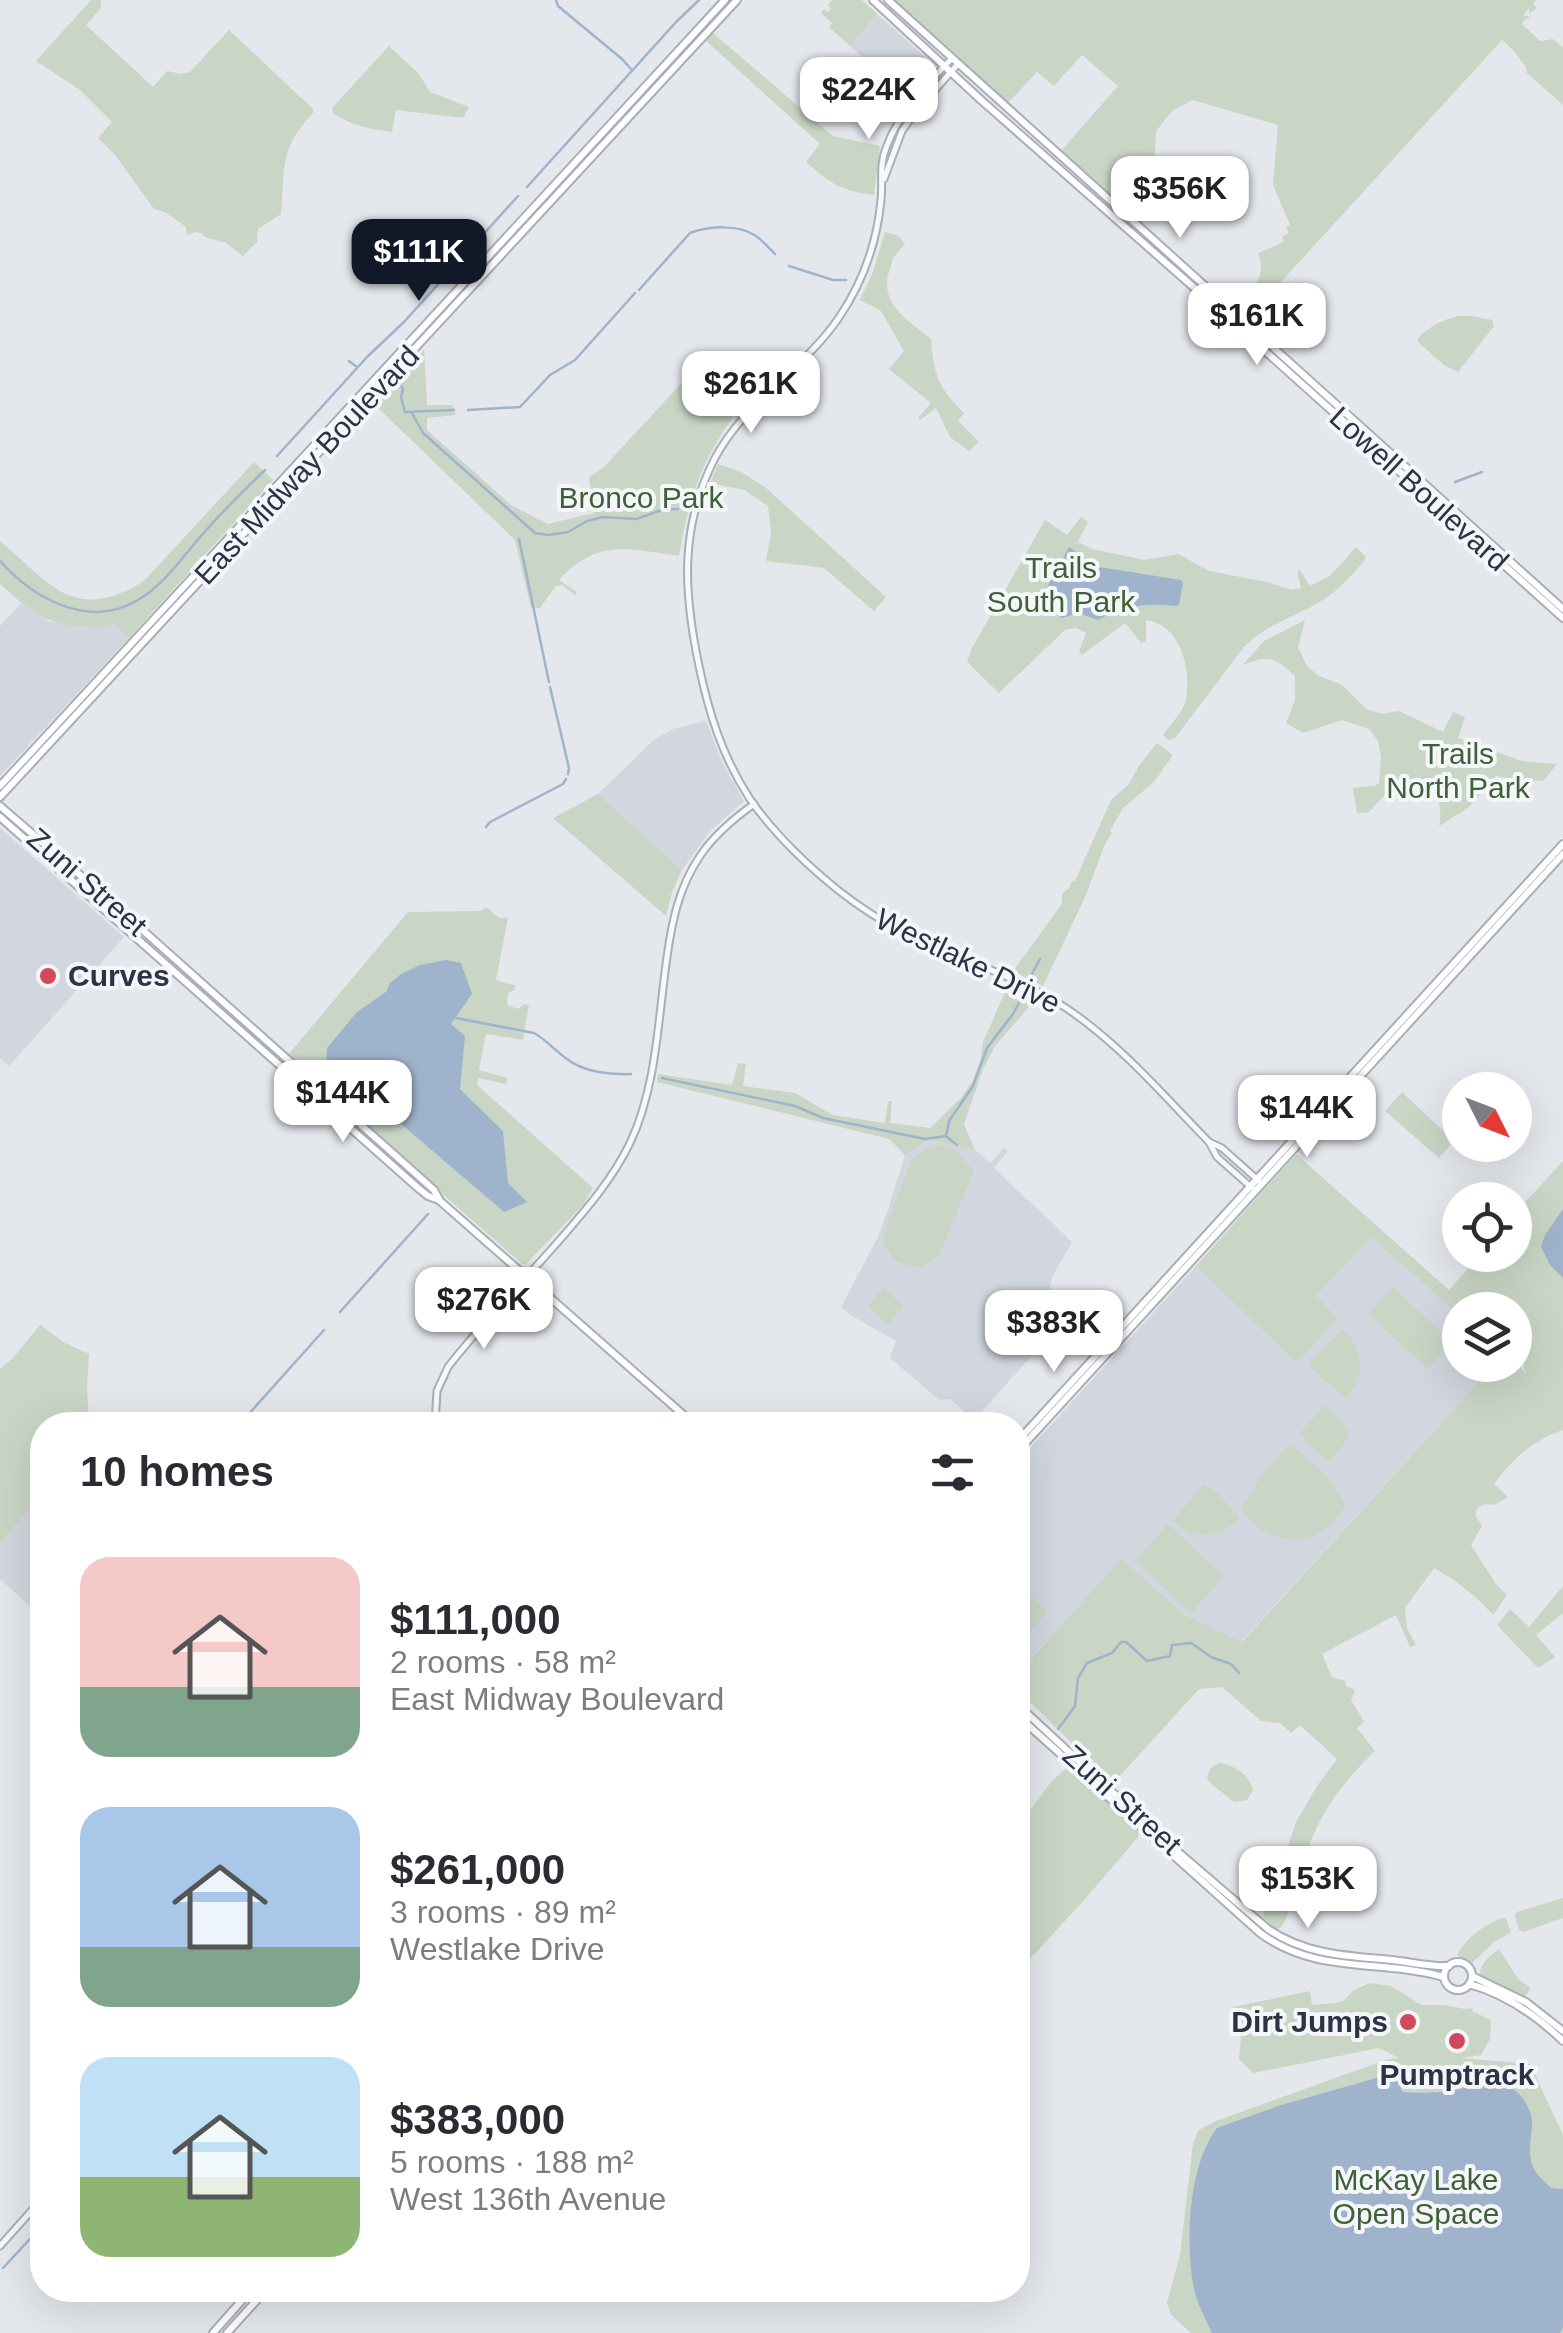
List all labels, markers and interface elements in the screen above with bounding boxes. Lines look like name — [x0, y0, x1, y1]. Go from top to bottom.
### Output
pin: $224K — [799, 57, 939, 142]
text: $224K — [822, 71, 916, 107]
pin: $356K — [1110, 156, 1250, 241]
text: $356K — [1133, 170, 1227, 206]
pin: $111K — [349, 219, 489, 304]
text: $111K — [374, 233, 464, 269]
pin: $161K — [1187, 283, 1327, 368]
text: $161K — [1210, 297, 1304, 333]
street label: East Midway Boulevard — [188, 339, 426, 591]
pin: $261K — [681, 351, 821, 436]
text: $261K — [704, 365, 798, 401]
street label: Lowell Boulevard — [1323, 400, 1515, 577]
park label: Bronco Park — [558, 481, 725, 514]
park label: Trails South Park — [987, 551, 1136, 618]
park label: Trails North Park — [1386, 737, 1531, 804]
street label: Zuni Street — [21, 821, 154, 943]
street label: Westlake Drive — [871, 902, 1066, 1019]
place label: Curves — [68, 959, 170, 992]
marker: Curves — [37, 965, 59, 987]
pin: $144K — [273, 1060, 413, 1145]
north arrow — [1442, 1072, 1532, 1162]
map controls — [1442, 1072, 1532, 1382]
text: $144K — [296, 1074, 390, 1110]
pin: $144K — [1237, 1075, 1377, 1160]
text: $144K — [1260, 1089, 1354, 1125]
button: locate — [1442, 1182, 1532, 1272]
pin: $276K — [414, 1267, 554, 1352]
text: $276K — [437, 1281, 531, 1317]
pin: $383K — [984, 1290, 1124, 1375]
button: layers — [1442, 1292, 1532, 1382]
text: $383K — [1007, 1304, 1101, 1340]
icon: filters — [925, 1445, 980, 1500]
text: 10 homes — [80, 1448, 274, 1495]
text: $111,000 — [390, 1596, 561, 1643]
icon: home — [160, 1597, 280, 1717]
text: 2 rooms · 58 m² — [390, 1644, 616, 1680]
text: East Midway Boulevard — [390, 1681, 724, 1717]
street label: Zuni Street — [1057, 1738, 1188, 1861]
text: $261,000 — [390, 1846, 565, 1893]
pin: $153K — [1238, 1846, 1378, 1931]
icon: home — [160, 1847, 280, 1967]
text: $153K — [1261, 1860, 1355, 1896]
text: 3 rooms · 89 m² — [390, 1894, 616, 1930]
text: Westlake Drive — [390, 1931, 605, 1967]
place label: Dirt Jumps — [1231, 2005, 1388, 2038]
marker: Dirt Jumps — [1397, 2011, 1419, 2033]
marker: Pumptrack — [1446, 2030, 1468, 2052]
place label: Pumptrack — [1379, 2058, 1535, 2091]
text: $383,000 — [390, 2096, 565, 2143]
icon: home — [160, 2097, 280, 2217]
text: 5 rooms · 188 m² — [390, 2144, 634, 2180]
park label: McKay Lake Open Space — [1333, 2163, 1499, 2230]
text: West 136th Avenue — [390, 2181, 666, 2217]

